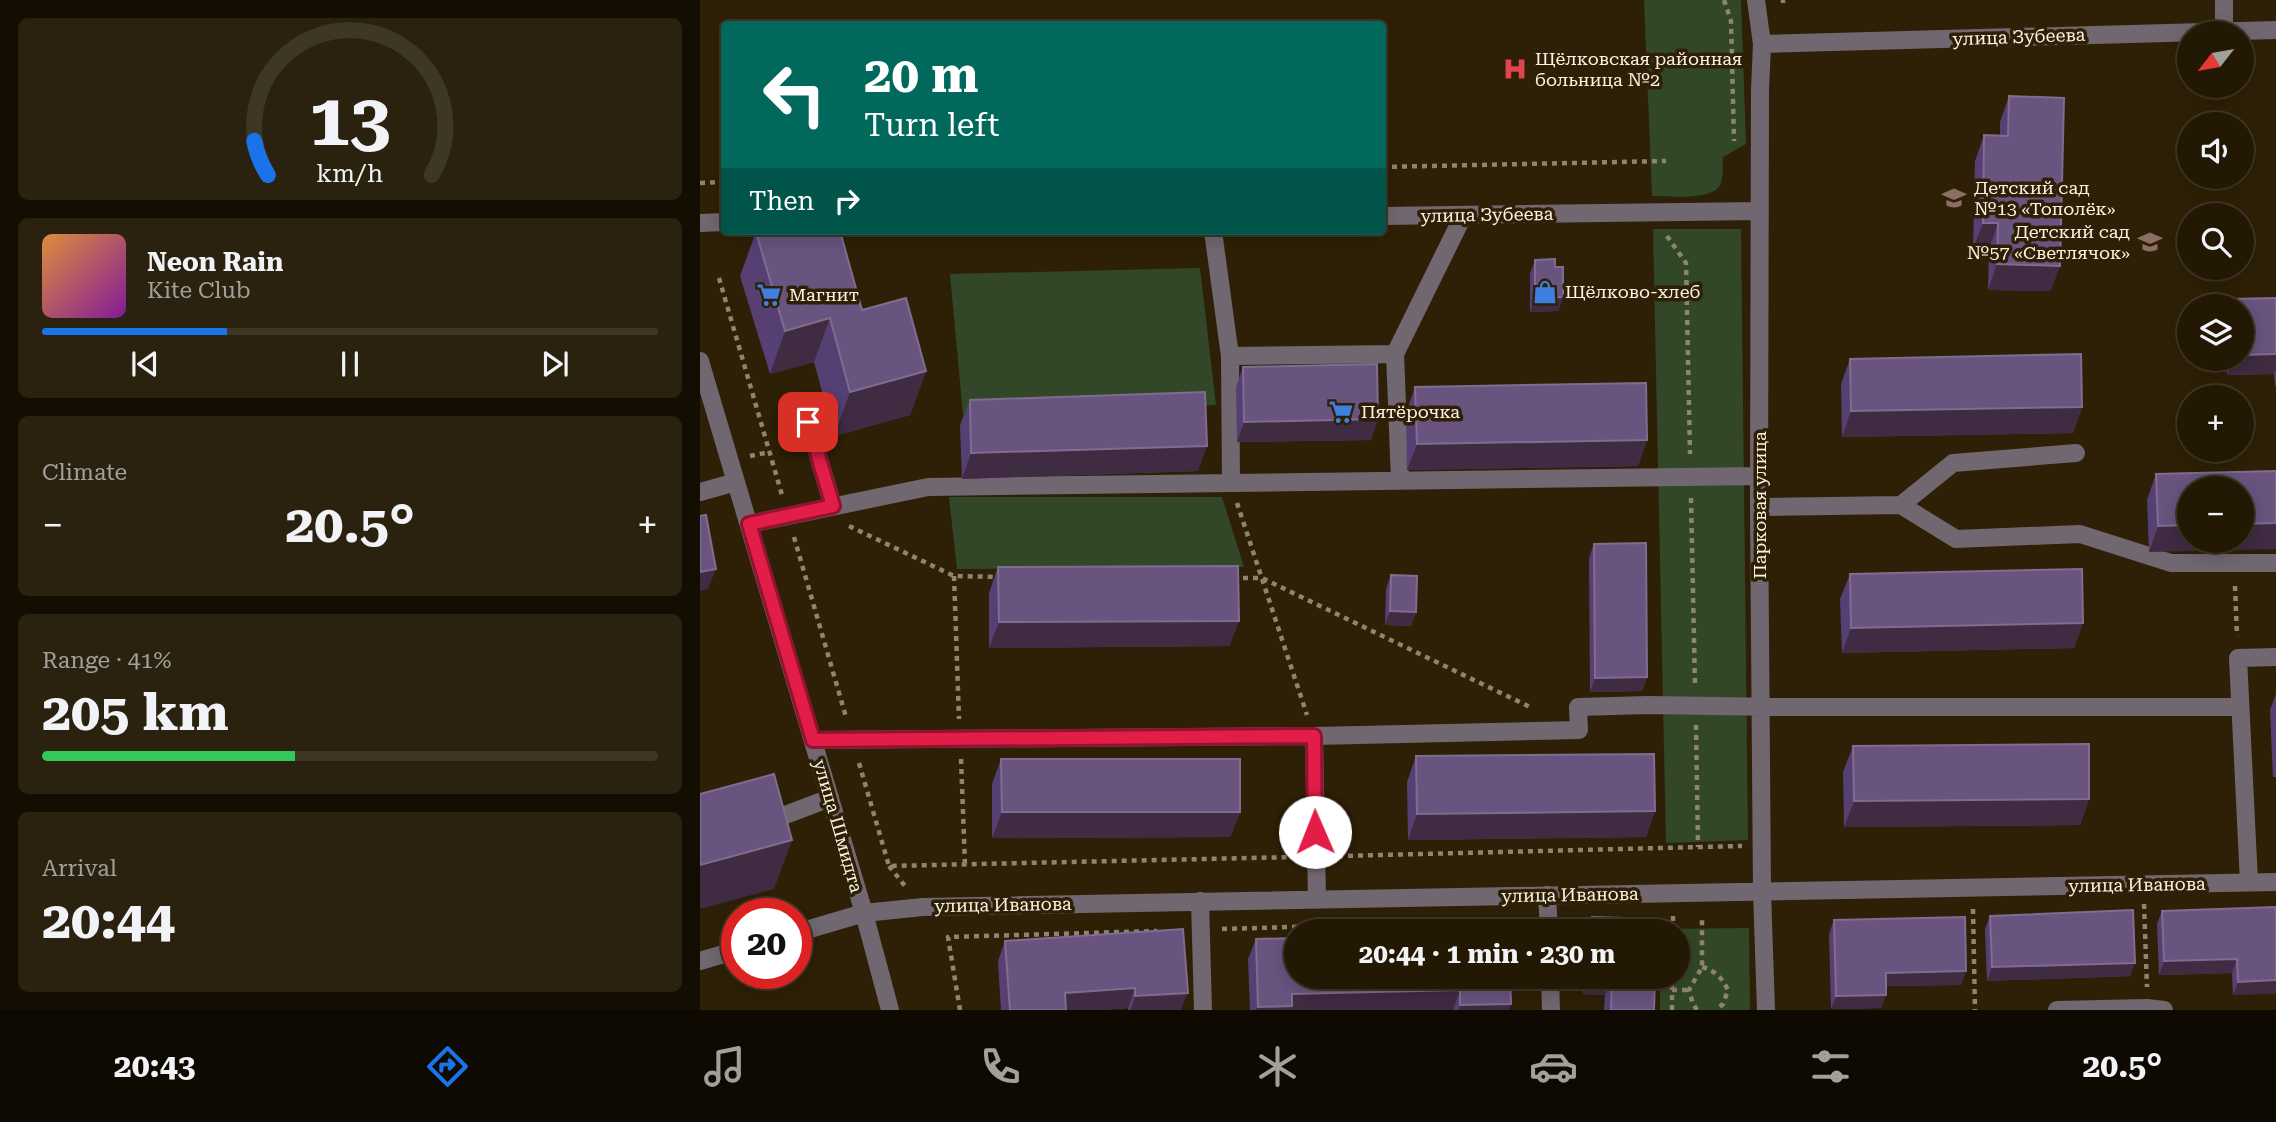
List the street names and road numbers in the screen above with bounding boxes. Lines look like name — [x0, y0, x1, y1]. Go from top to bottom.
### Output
street label: улица Зубеева — [1952, 24, 2086, 49]
street label: улица Зубеева — [1420, 203, 1554, 226]
street label: Парковая улица — [1749, 431, 1770, 579]
street label: улица Шмидта — [809, 757, 868, 895]
street label: улица Иванова — [2068, 873, 2206, 896]
street label: улица Иванова — [1501, 883, 1639, 906]
street label: улица Иванова — [934, 893, 1072, 916]

